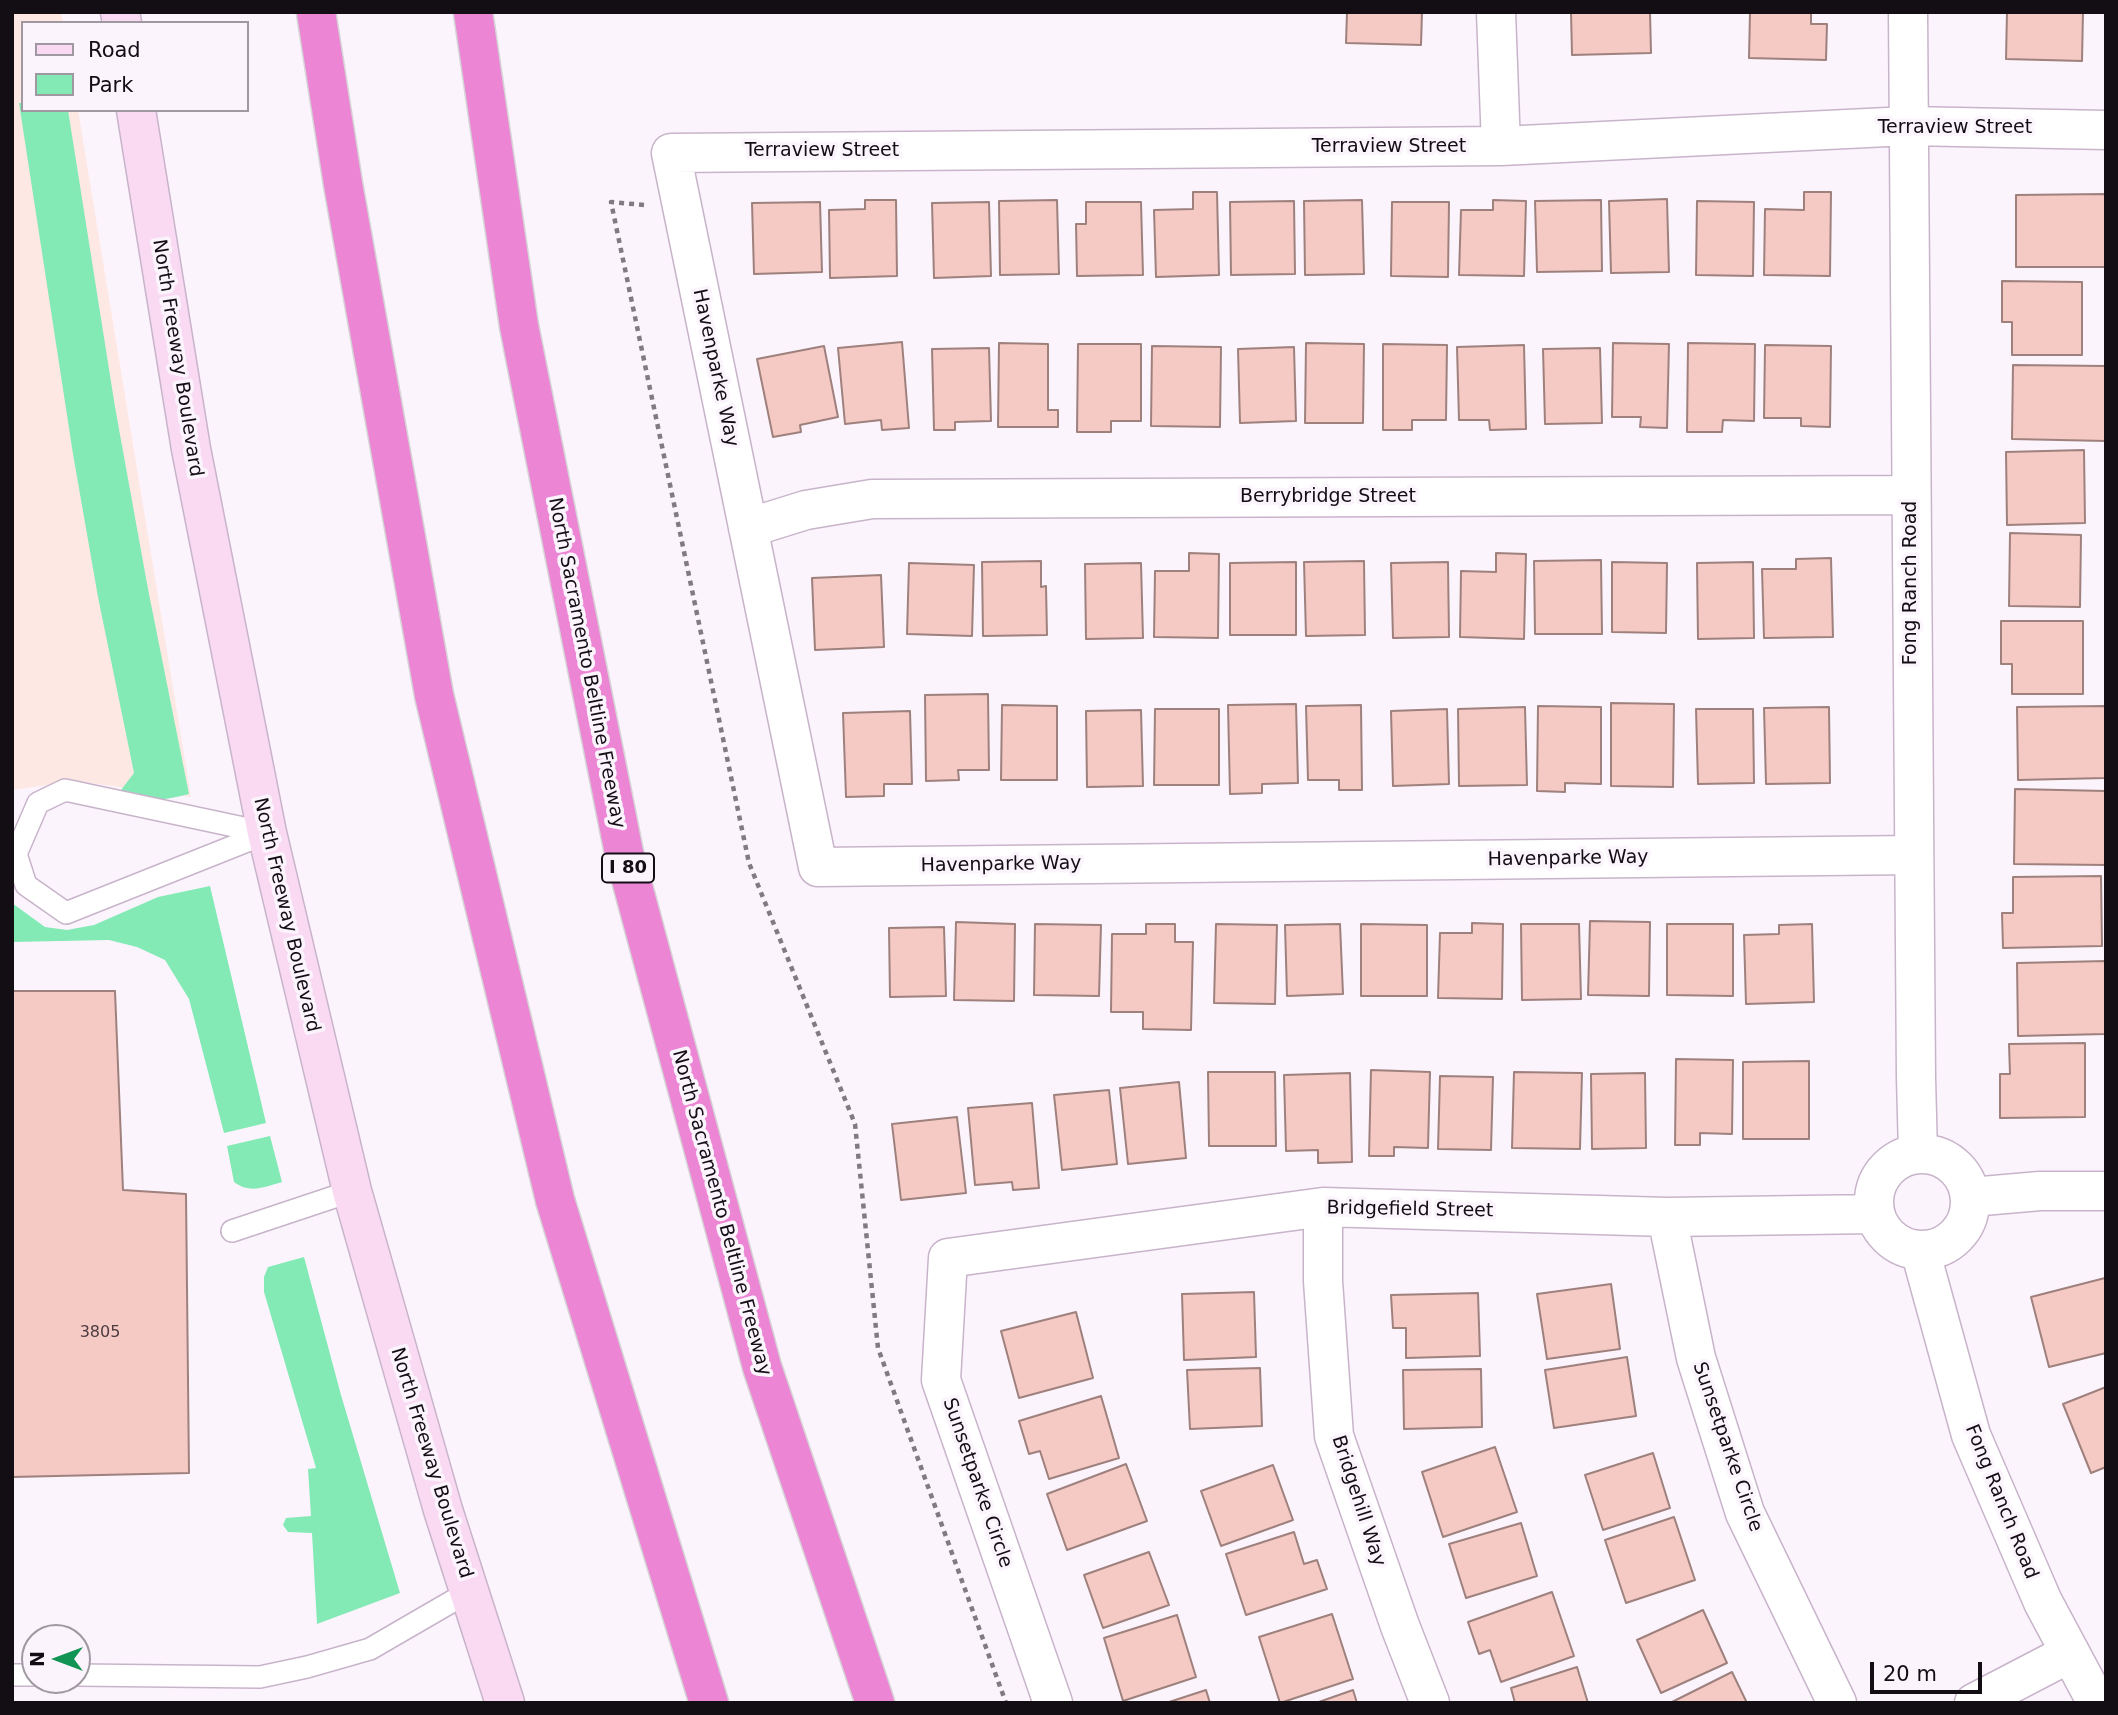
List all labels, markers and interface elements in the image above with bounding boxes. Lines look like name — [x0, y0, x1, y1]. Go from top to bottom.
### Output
legend — [21, 21, 248, 112]
text: Road — [88, 38, 141, 62]
text: Park — [88, 73, 133, 97]
street label: Terraview Street — [1878, 117, 2032, 139]
street label: Terraview Street — [1312, 136, 1466, 158]
street label: Terraview Street — [745, 140, 899, 162]
street label: North Freeway Boulevard — [147, 238, 207, 478]
street label: Havenparke Way — [687, 287, 743, 449]
street label: Berrybridge Street — [1240, 486, 1416, 508]
street label: North Sacramento Beltline Freeway — [543, 496, 629, 830]
street label: Fong Ranch Road — [1900, 501, 1922, 665]
street label: North Freeway Boulevard — [248, 795, 324, 1035]
street label: Havenparke Way — [1487, 846, 1649, 872]
street label: Havenparke Way — [920, 852, 1082, 878]
road number: I 80 — [602, 854, 654, 882]
street label: North Sacramento Beltline Freeway — [666, 1047, 776, 1379]
street label: Bridgefield Street — [1326, 1197, 1494, 1223]
house number: 3805 — [80, 1323, 120, 1343]
street label: North Freeway Boulevard — [385, 1345, 477, 1581]
street label: Sunsetparke Circle — [1687, 1359, 1767, 1535]
street label: Sunsetparke Circle — [937, 1395, 1017, 1571]
street label: Fong Ranch Road — [1960, 1421, 2042, 1583]
street label: Bridgehill Way — [1326, 1433, 1390, 1569]
north arrow — [21, 1624, 91, 1694]
scale bar — [1873, 1648, 1985, 1692]
text: N — [26, 1651, 48, 1667]
text: 20 m — [1883, 1662, 1937, 1686]

